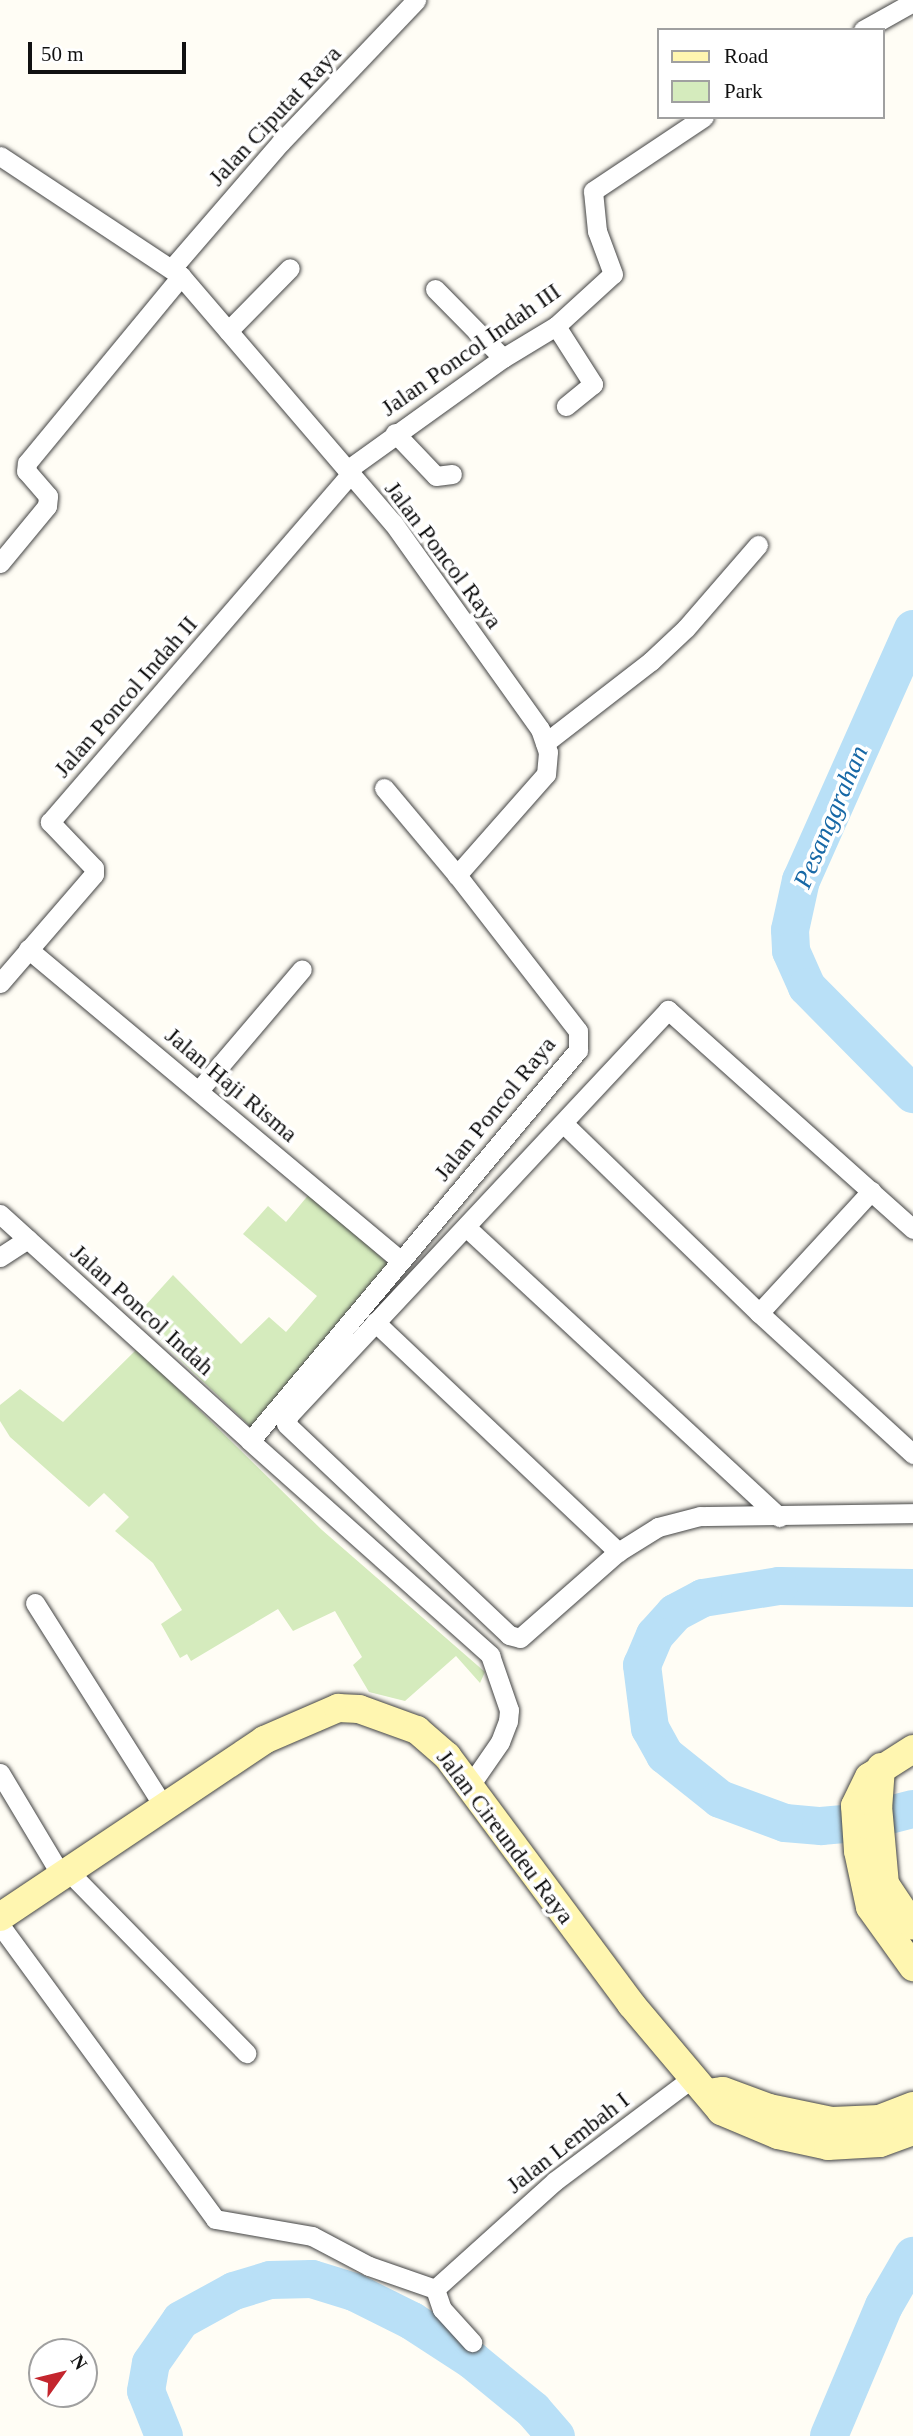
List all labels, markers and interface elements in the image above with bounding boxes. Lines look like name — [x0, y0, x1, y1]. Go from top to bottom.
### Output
scale bar — [32, 28, 189, 72]
legend — [657, 28, 885, 119]
street label: Jalan Ciputat Raya — [203, 40, 347, 192]
text: 50 m — [41, 42, 84, 66]
text: Road — [724, 44, 768, 68]
text: Park — [724, 79, 763, 103]
street label: Jalan Poncol Indah III — [376, 277, 566, 423]
street label: Jalan Poncol Raya — [378, 476, 508, 634]
street label: Jalan Poncol Indah II — [48, 610, 204, 784]
water label: Pesanggrahan — [787, 741, 875, 893]
street label: Jalan Haji Risma — [159, 1021, 303, 1149]
street label: Jalan Poncol Raya — [428, 1031, 562, 1187]
street label: Jalan Poncol Indah — [65, 1238, 219, 1382]
street label: Jalan Cireundeu Raya — [430, 1744, 580, 1930]
street label: Jalan Lembah I — [501, 2086, 635, 2200]
north arrow — [28, 2338, 98, 2408]
text: N — [67, 2351, 92, 2374]

